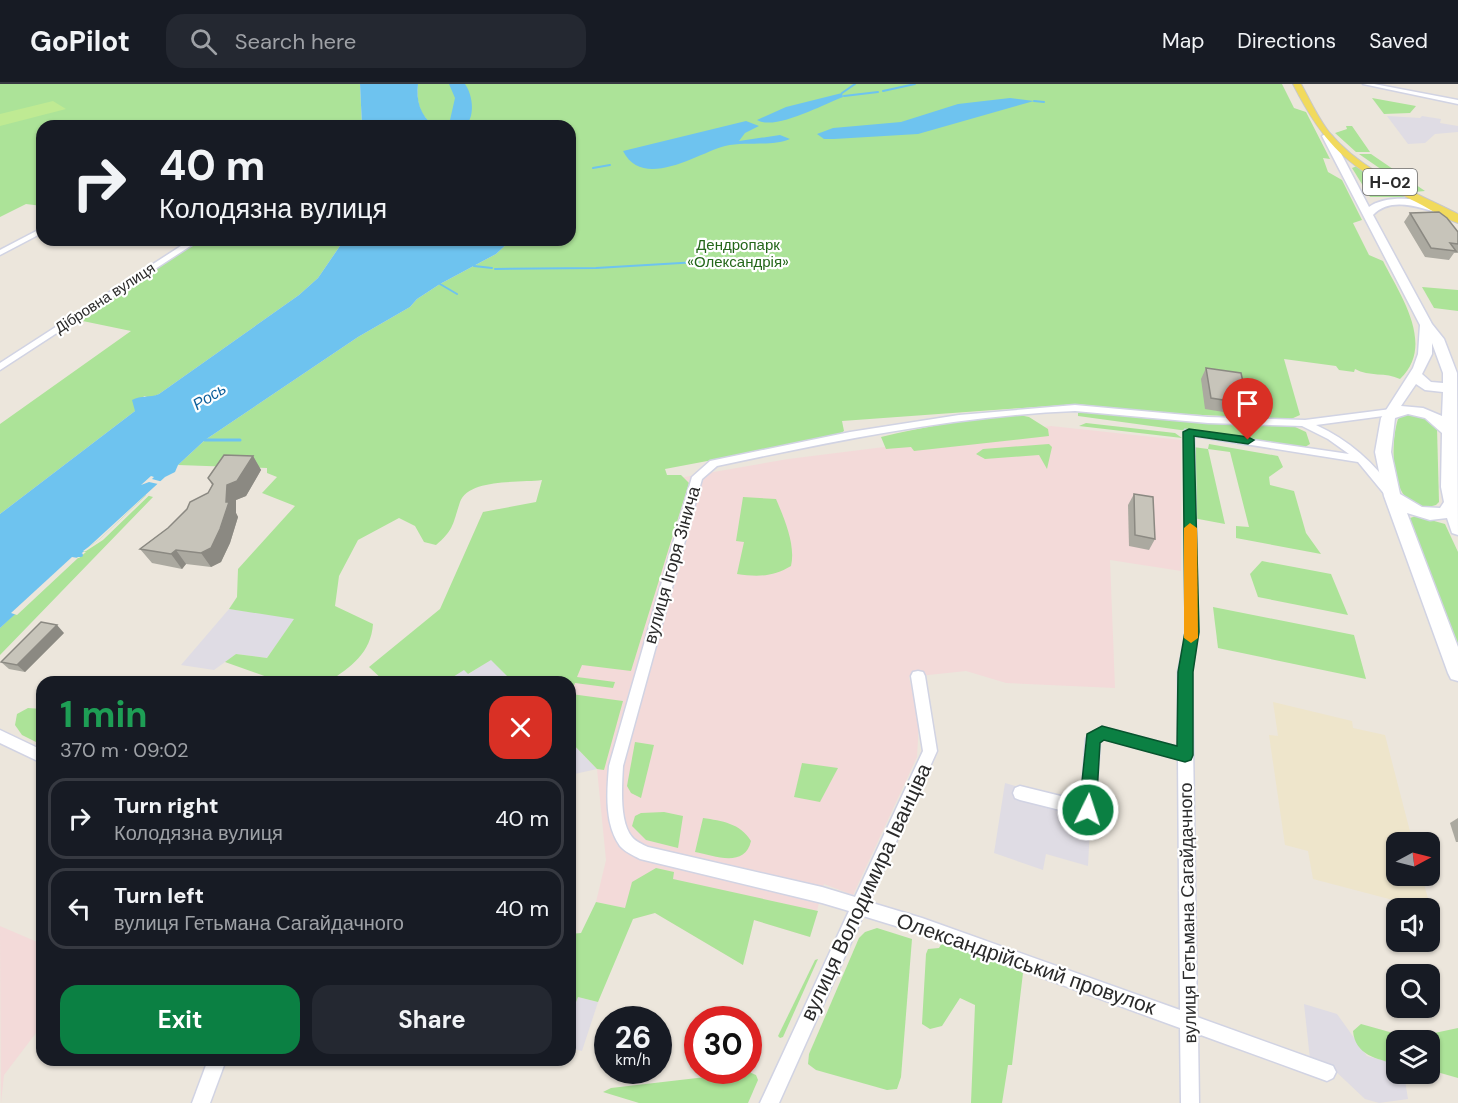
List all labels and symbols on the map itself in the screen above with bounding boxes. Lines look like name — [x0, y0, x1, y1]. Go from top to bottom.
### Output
road number: Н-02 — [1363, 169, 1417, 195]
park label: Дендропарк «Олександрія» — [687, 235, 789, 272]
street label: Дібровна вулиця — [51, 258, 159, 338]
water label: Рось — [189, 378, 230, 415]
pin — [1222, 378, 1273, 440]
street label: вулиця Ігоря Зінича — [638, 482, 706, 647]
street label: вулиця Володимира Іванціва — [794, 758, 938, 1025]
position arrow — [1056, 778, 1120, 842]
street label: вулиця Гетьмана Сагайдачного — [1174, 782, 1202, 1044]
north arrow — [1386, 832, 1440, 886]
street label: Олександрійський провулок — [893, 906, 1160, 1022]
speed limit sign: 30 — [684, 1006, 762, 1084]

